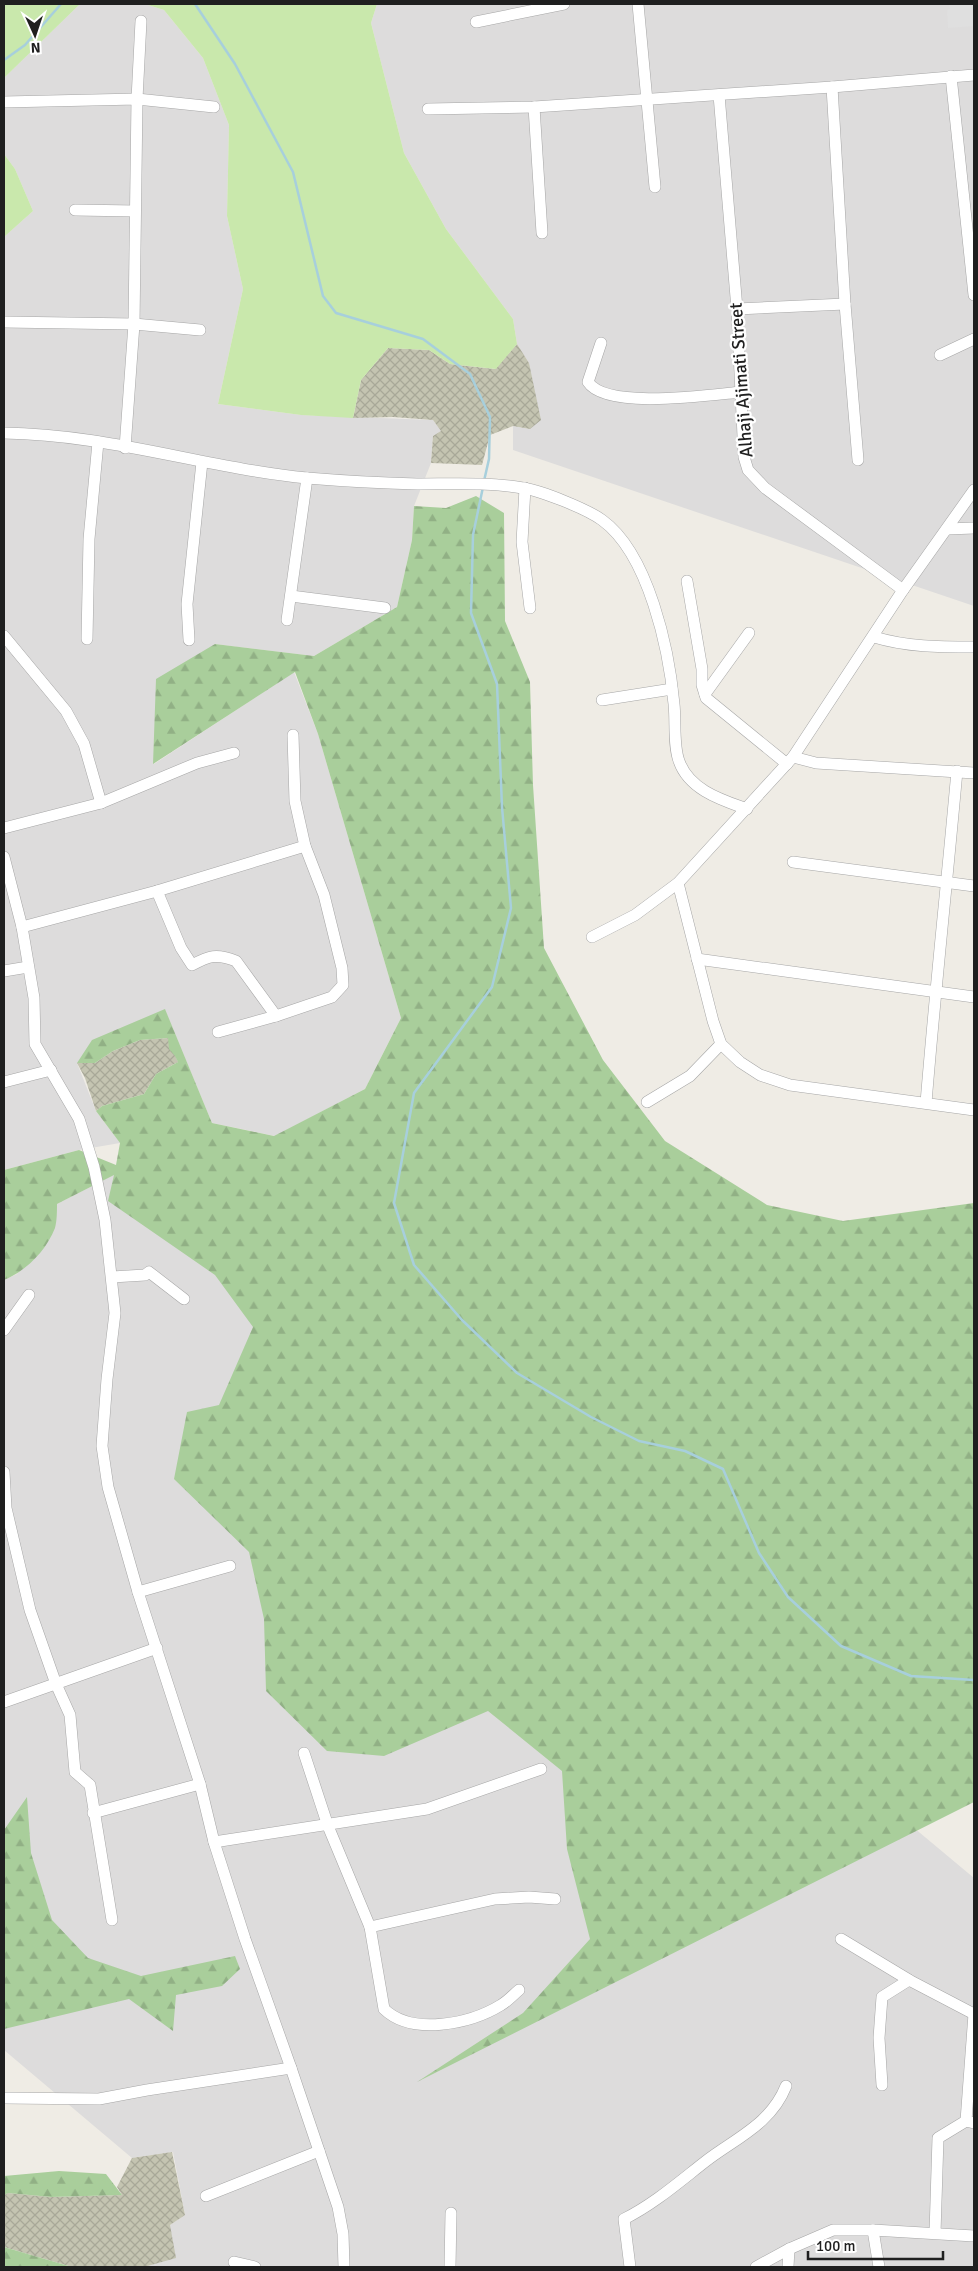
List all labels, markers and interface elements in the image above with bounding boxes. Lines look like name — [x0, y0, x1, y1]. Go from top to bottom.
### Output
north arrow — [10, 10, 60, 60]
text: N — [30, 39, 41, 56]
street label: Alhaji Ajimati Street — [725, 302, 757, 458]
scale bar — [808, 2228, 943, 2260]
text: 100 m — [816, 2237, 856, 2255]

